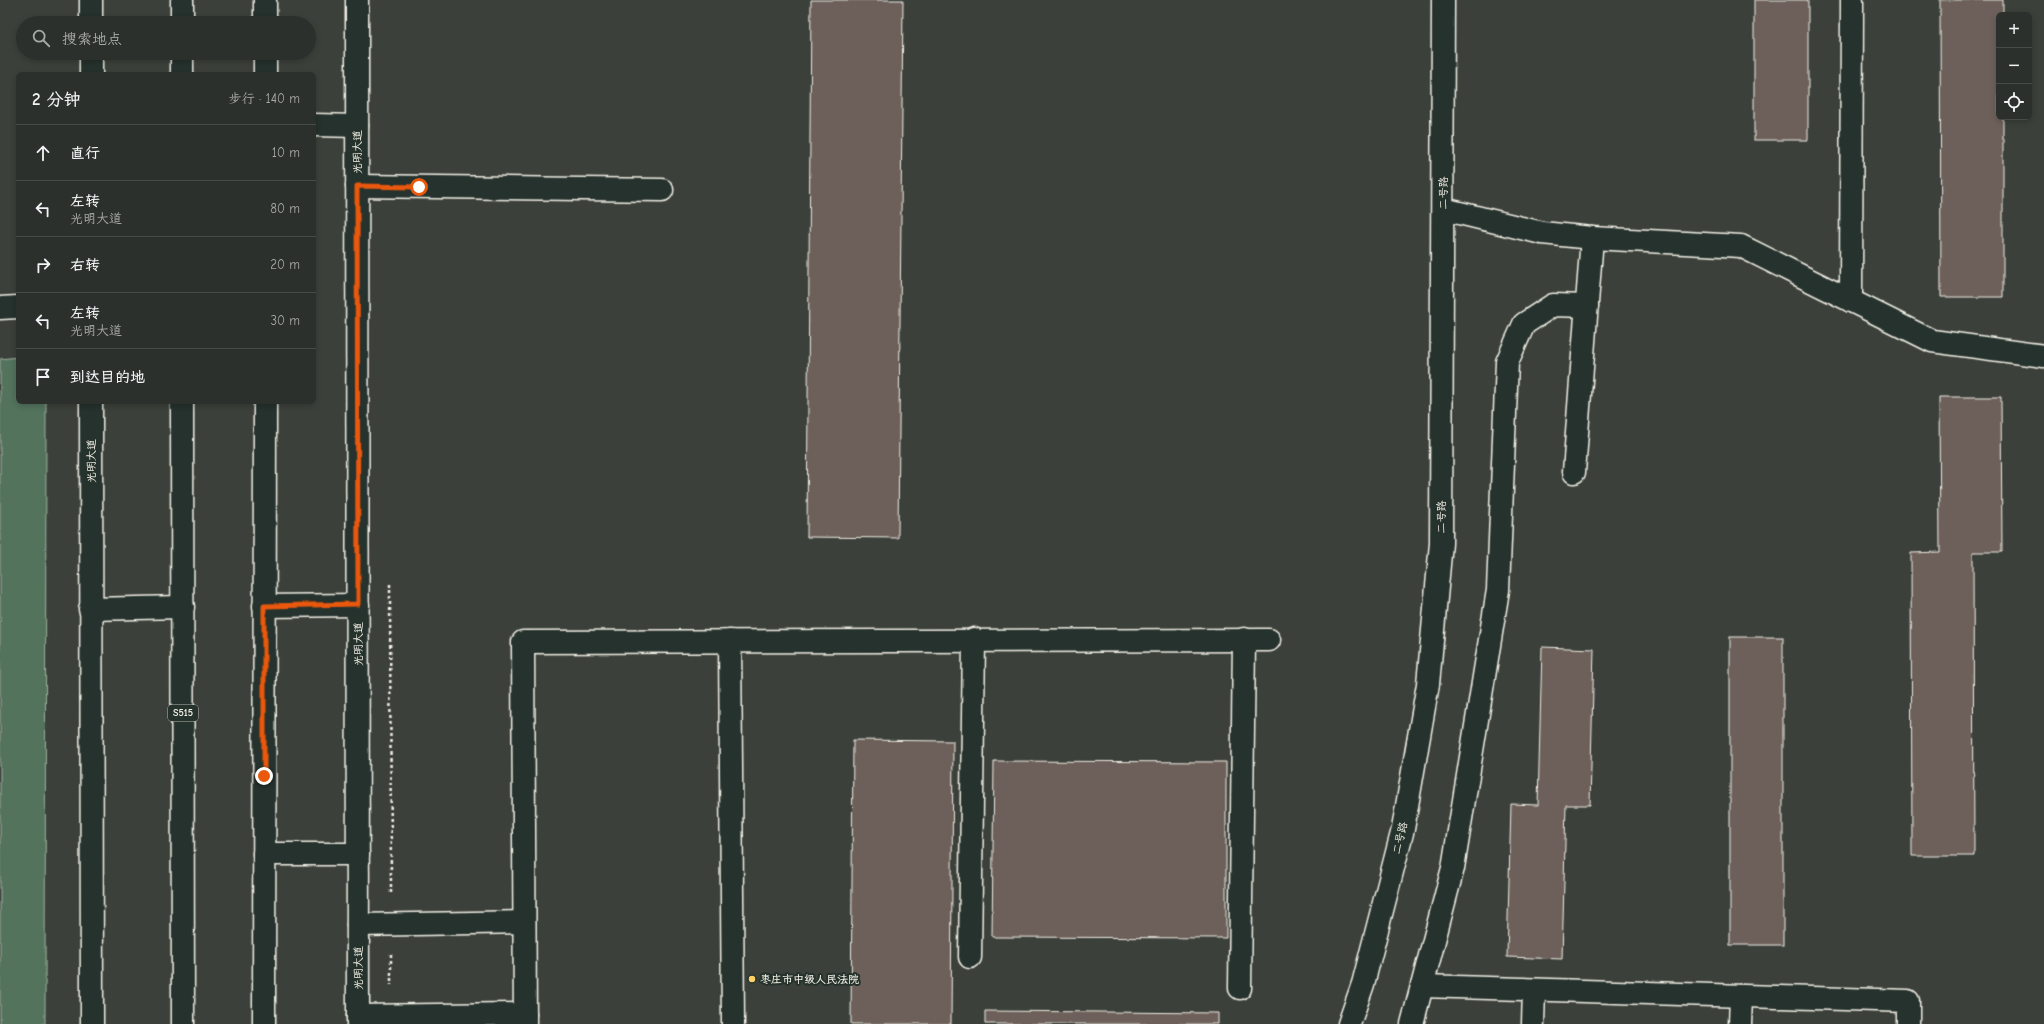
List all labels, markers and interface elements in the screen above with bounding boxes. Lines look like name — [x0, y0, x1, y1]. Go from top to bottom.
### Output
map controls — [1996, 12, 2032, 120]
button: + — [1996, 12, 2032, 48]
search box — [16, 16, 316, 60]
icon: search — [30, 27, 52, 49]
text: 搜索地点 — [62, 30, 122, 48]
button: − — [1996, 48, 2032, 84]
button: locate — [1996, 84, 2032, 120]
text: 2 分钟 — [32, 90, 81, 109]
text: 步行 · 140 m — [229, 91, 300, 106]
street label: 光明大道 — [351, 130, 364, 174]
icon: ahead — [32, 142, 54, 164]
text: 直行 — [70, 144, 100, 162]
text: 10 m — [272, 145, 300, 160]
street label: 二号路 — [1437, 177, 1450, 210]
route start — [410, 178, 428, 196]
text: 左转 — [70, 192, 100, 210]
icon: left — [32, 198, 54, 220]
text: 80 m — [270, 201, 300, 216]
text: 光明大道 — [70, 211, 122, 226]
icon: right — [32, 254, 54, 276]
text: 右转 — [70, 256, 100, 274]
text: 20 m — [270, 257, 300, 272]
text: 左转 — [70, 304, 100, 322]
icon: left — [32, 310, 54, 332]
text: 30 m — [270, 313, 300, 328]
text: 光明大道 — [70, 323, 122, 338]
icon: arrive — [32, 366, 54, 388]
text: 到达目的地 — [70, 368, 145, 386]
street label: 光明大道 — [85, 439, 98, 483]
street label: 二号路 — [1435, 501, 1448, 534]
street label: 光明大道 — [352, 622, 365, 666]
road number: S515 — [168, 705, 198, 721]
route end — [255, 767, 273, 785]
street label: 二号路 — [1390, 820, 1410, 856]
street label: 光明大道 — [352, 946, 365, 990]
place label: 枣庄市中级人民法院 — [760, 973, 859, 986]
marker: 枣庄市中级人民法院 — [747, 974, 757, 984]

